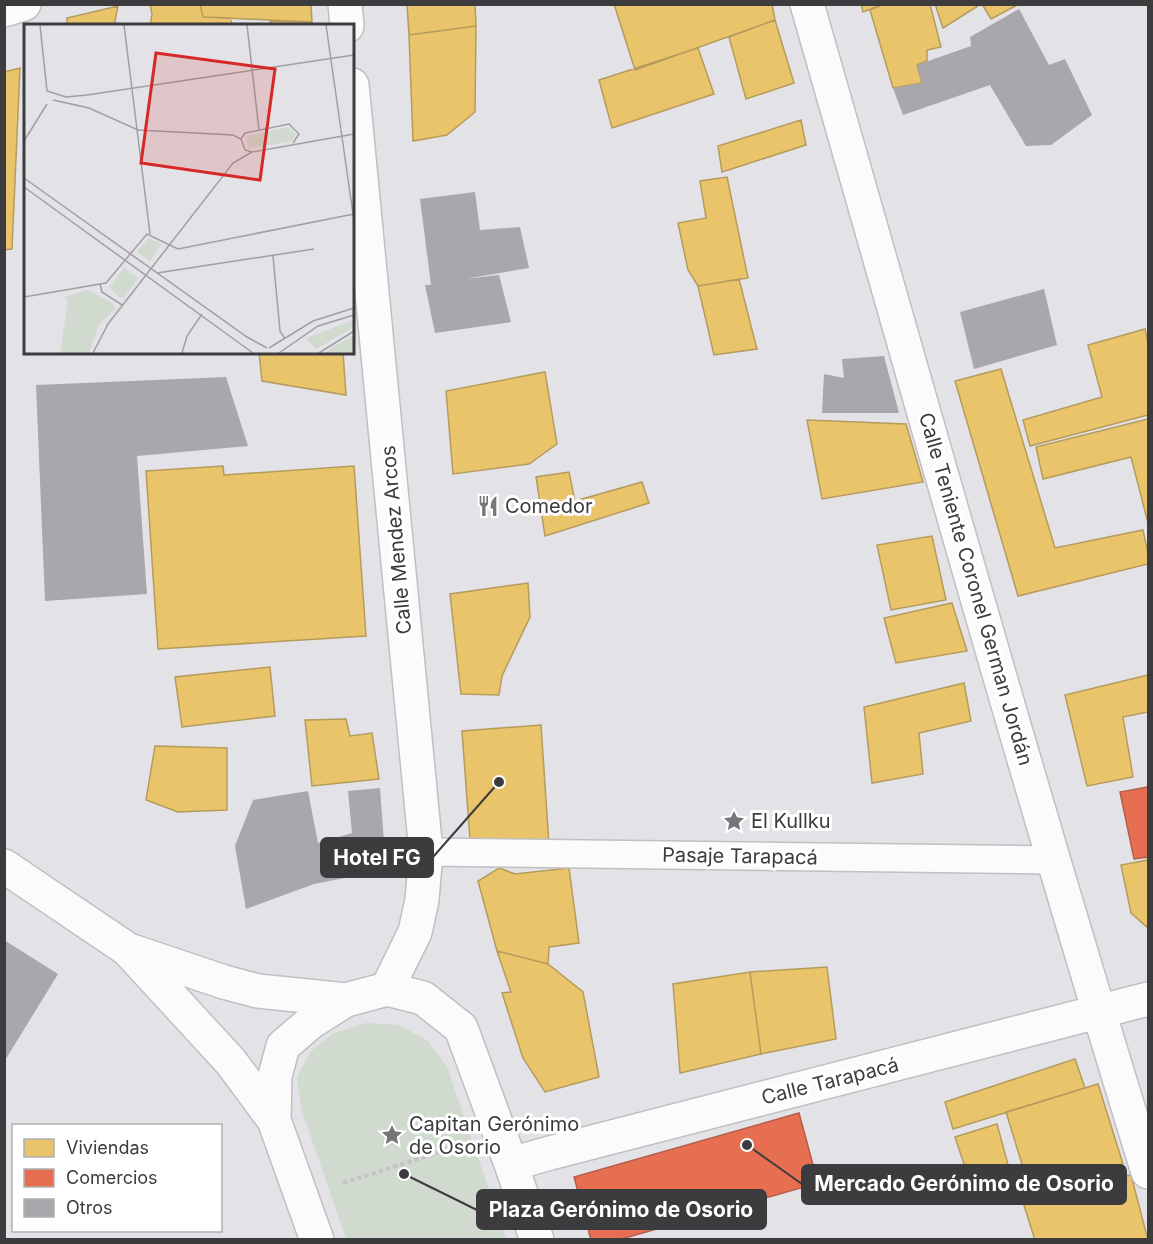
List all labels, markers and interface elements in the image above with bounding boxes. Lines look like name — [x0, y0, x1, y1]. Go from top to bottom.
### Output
inset map — [24, 24, 354, 354]
street label: Calle Teniente Coronel German Jordán — [914, 410, 1038, 768]
street label: Calle Mendez Arcos — [376, 445, 416, 635]
restaurant icon: Comedor — [476, 494, 500, 518]
place label: Comedor — [505, 494, 593, 518]
place icon: El Kullku — [722, 809, 746, 833]
place label: El Kullku — [751, 809, 831, 833]
callout: Hotel FG — [321, 838, 433, 877]
street label: Pasaje Tarapacá — [662, 843, 818, 869]
text: Hotel FG — [333, 845, 421, 870]
street label: Calle Tarapacá — [759, 1052, 901, 1110]
place label: Capitan Gerónimo de Osorio — [409, 1112, 579, 1159]
place icon: Capitan Gerónimo de Osorio — [380, 1123, 404, 1147]
legend — [12, 1124, 222, 1232]
text: Viviendas — [66, 1137, 149, 1158]
callout: Mercado Gerónimo de Osorio — [802, 1165, 1126, 1204]
text: Comercios — [66, 1167, 158, 1188]
text: Mercado Gerónimo de Osorio — [814, 1171, 1114, 1196]
callout: Plaza Gerónimo de Osorio — [477, 1190, 766, 1229]
text: Otros — [66, 1197, 112, 1218]
text: Plaza Gerónimo de Osorio — [489, 1197, 753, 1222]

